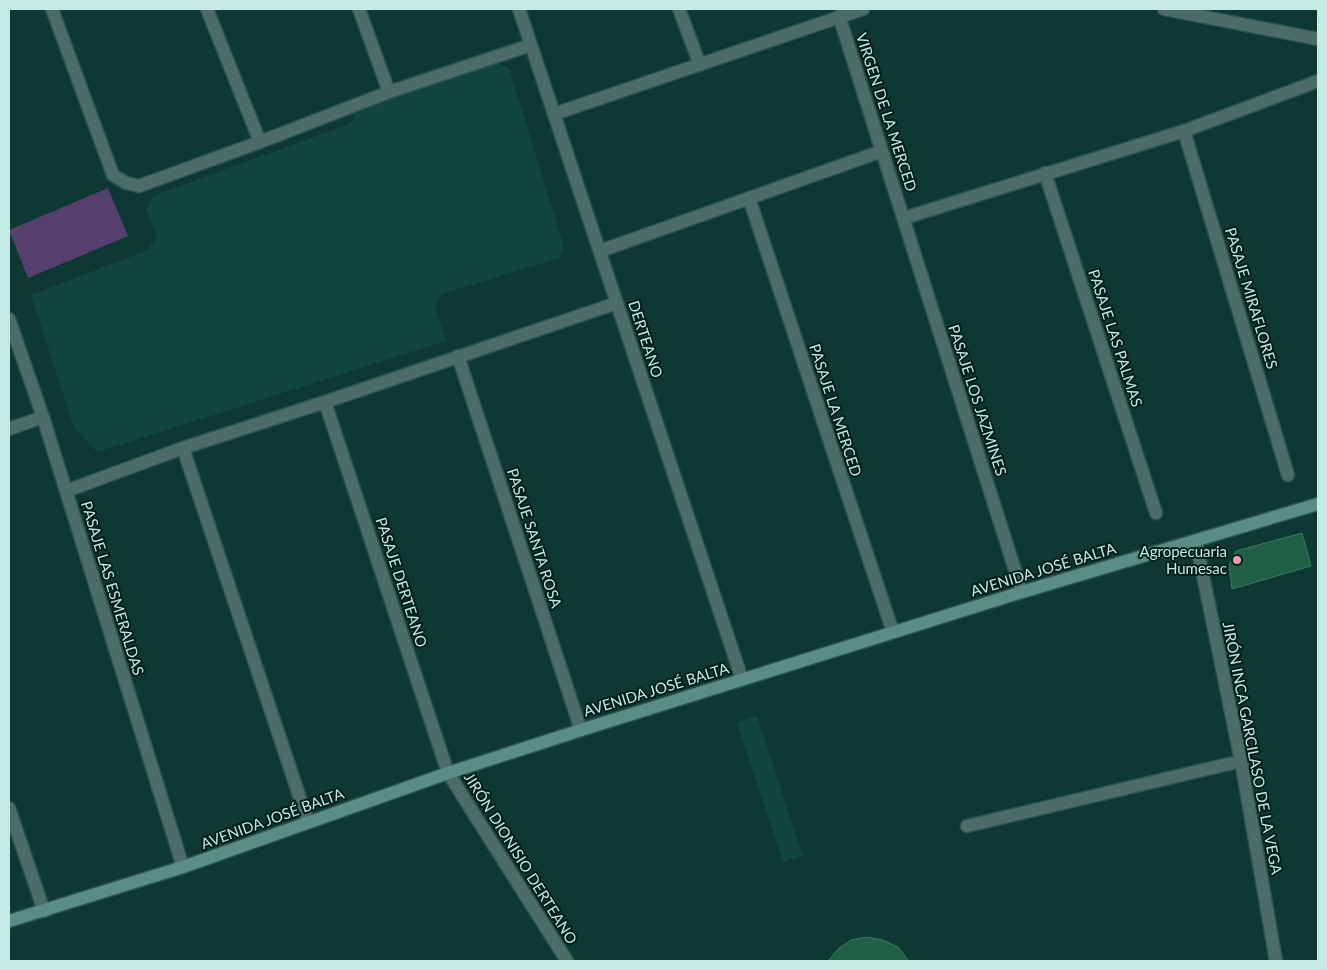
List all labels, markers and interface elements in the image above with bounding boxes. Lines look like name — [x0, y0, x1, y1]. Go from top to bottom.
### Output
street label: VIRGEN DE LA MERCED — [853, 30, 921, 194]
street label: PASAJE MIRAFLORES — [1222, 225, 1282, 371]
street label: PASAJE LAS PALMAS — [1085, 267, 1147, 409]
street label: DERTEANO — [625, 298, 667, 380]
street label: PASAJE LOS JAZMINES — [945, 322, 1011, 478]
street label: PASAJE LA MERCED — [806, 341, 866, 479]
street label: PASAJE SANTA ROSA — [504, 466, 566, 611]
street label: PASAJE LAS ESMERALDAS — [78, 499, 148, 677]
street label: PASAJE DERTEANO — [372, 515, 432, 649]
street label: AVENIDA JOSÉ BALTA — [968, 538, 1119, 600]
place label: Agropecuaria Humesac — [1140, 542, 1227, 577]
marker: Agropecuaria Humesac — [1231, 554, 1243, 566]
street label: JIRÓN INCA GARCILASO DE LA VEGA — [1220, 620, 1286, 877]
street label: AVENIDA JOSÉ BALTA — [581, 658, 732, 720]
street label: JIRÓN DIONISIO DERTEANO — [461, 769, 581, 947]
street label: AVENIDA JOSÉ BALTA — [198, 783, 347, 852]

